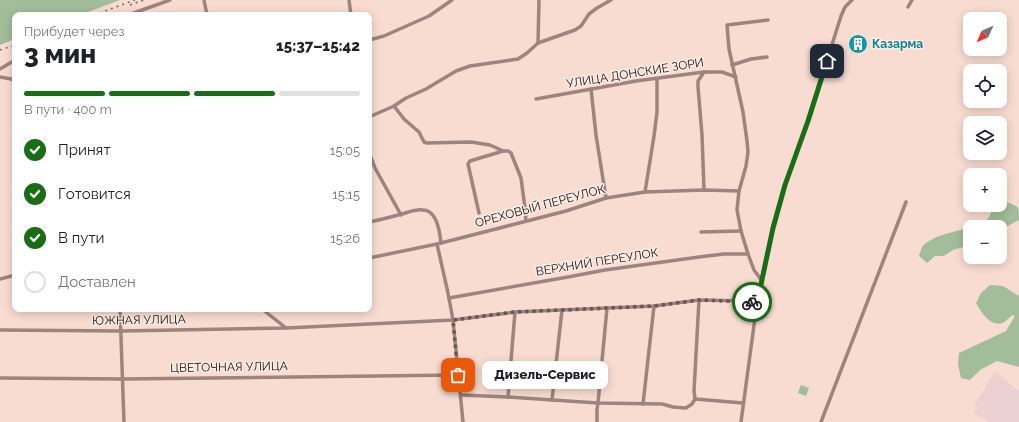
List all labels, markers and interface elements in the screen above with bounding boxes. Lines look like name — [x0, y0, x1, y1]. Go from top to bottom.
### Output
north arrow — [963, 12, 1007, 56]
map controls — [963, 12, 1007, 264]
text: Прибудет через — [24, 24, 124, 39]
building icon: Казарма — [847, 33, 869, 55]
text: 15:37–15:42 — [276, 37, 360, 55]
place label: Казарма — [872, 37, 923, 51]
text: 3 мин — [24, 39, 96, 69]
pin — [810, 44, 844, 78]
icon: home — [816, 50, 838, 72]
street label: УЛИЦА ДОНСКИЕ ЗОРИ — [565, 55, 705, 91]
button: locate — [963, 64, 1007, 108]
text: В пути · 400 m — [24, 102, 112, 117]
button: layers — [963, 116, 1007, 160]
icon: check — [24, 139, 46, 161]
text: Принят — [58, 141, 111, 159]
text: 15:05 — [330, 143, 360, 158]
button: + — [963, 168, 1007, 212]
street label: ОРЕХОВЫЙ ПЕРЕУЛОК — [473, 182, 607, 230]
icon: check — [24, 183, 46, 205]
text: Готовится — [58, 185, 131, 203]
text: 15:15 — [332, 187, 360, 202]
button: − — [963, 220, 1007, 264]
icon: check — [24, 227, 46, 249]
text: В пути — [58, 229, 105, 247]
text: 15:26 — [330, 231, 360, 246]
street label: ВЕРХНИЙ ПЕРЕУЛОК — [535, 245, 660, 279]
text: Доставлен — [58, 273, 136, 291]
courier — [732, 282, 772, 322]
icon: bike — [741, 291, 763, 313]
street label: ЮЖНАЯ УЛИЦА — [92, 312, 186, 328]
pin — [441, 358, 475, 392]
street label: ЦВЕТОЧНАЯ УЛИЦА — [170, 359, 288, 375]
callout: Дизель-Сервис — [482, 361, 608, 389]
icon: bag — [447, 364, 469, 386]
text: Дизель-Сервис — [494, 367, 596, 382]

